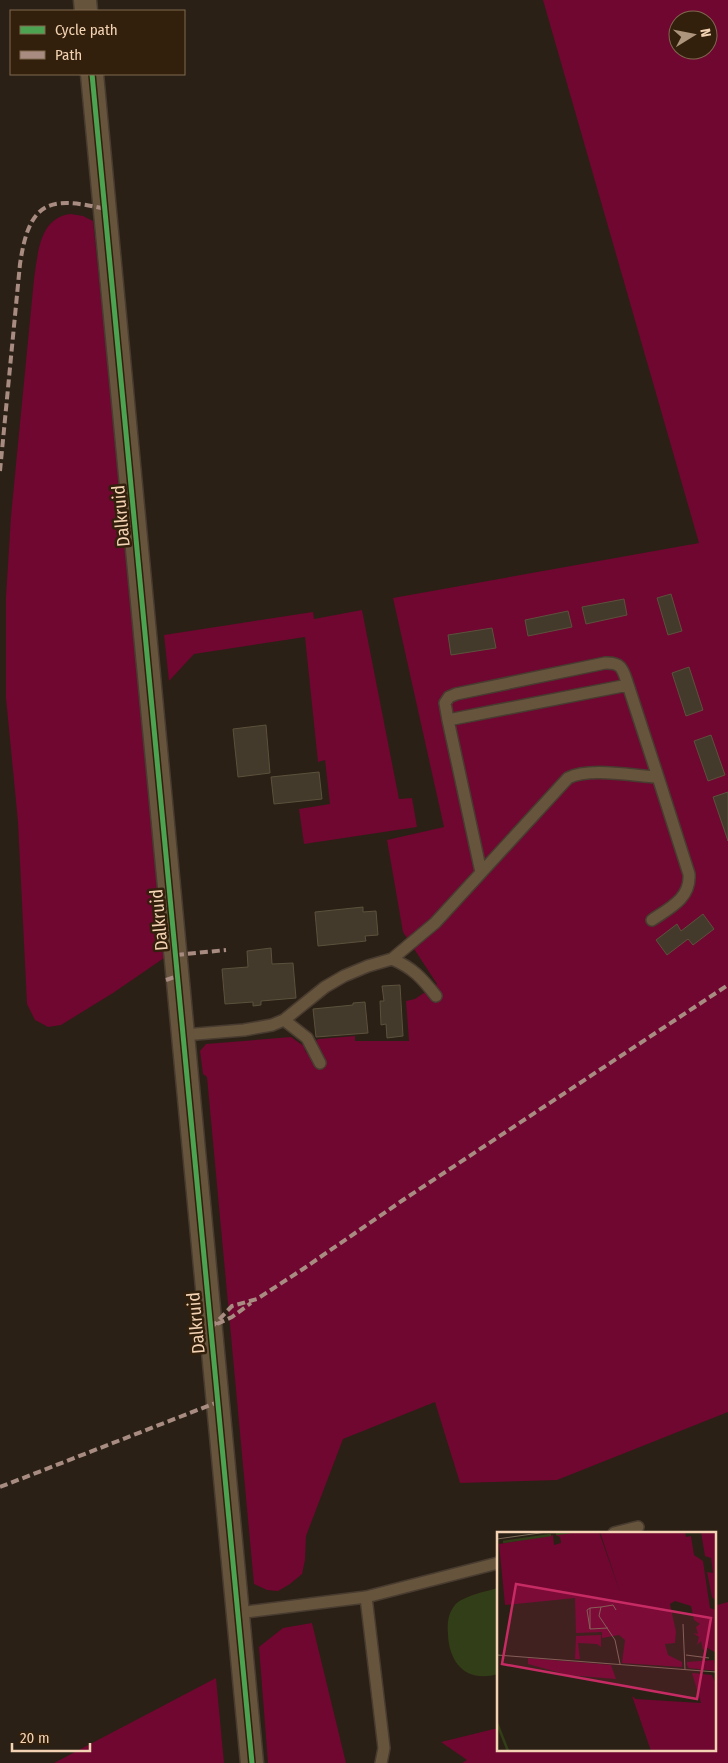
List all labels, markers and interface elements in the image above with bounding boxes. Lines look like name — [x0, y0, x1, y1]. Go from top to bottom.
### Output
legend — [10, 10, 185, 75]
north arrow — [668, 10, 718, 60]
text: Cycle path — [55, 21, 118, 39]
text: N — [696, 27, 714, 38]
text: Path — [55, 46, 82, 64]
street label: Dalkruid — [107, 484, 135, 548]
street label: Dalkruid — [145, 888, 173, 952]
street label: Dalkruid — [182, 1291, 210, 1355]
inset map — [497, 1532, 716, 1750]
scale bar — [12, 1720, 90, 1752]
text: 20 m — [20, 1729, 50, 1747]

